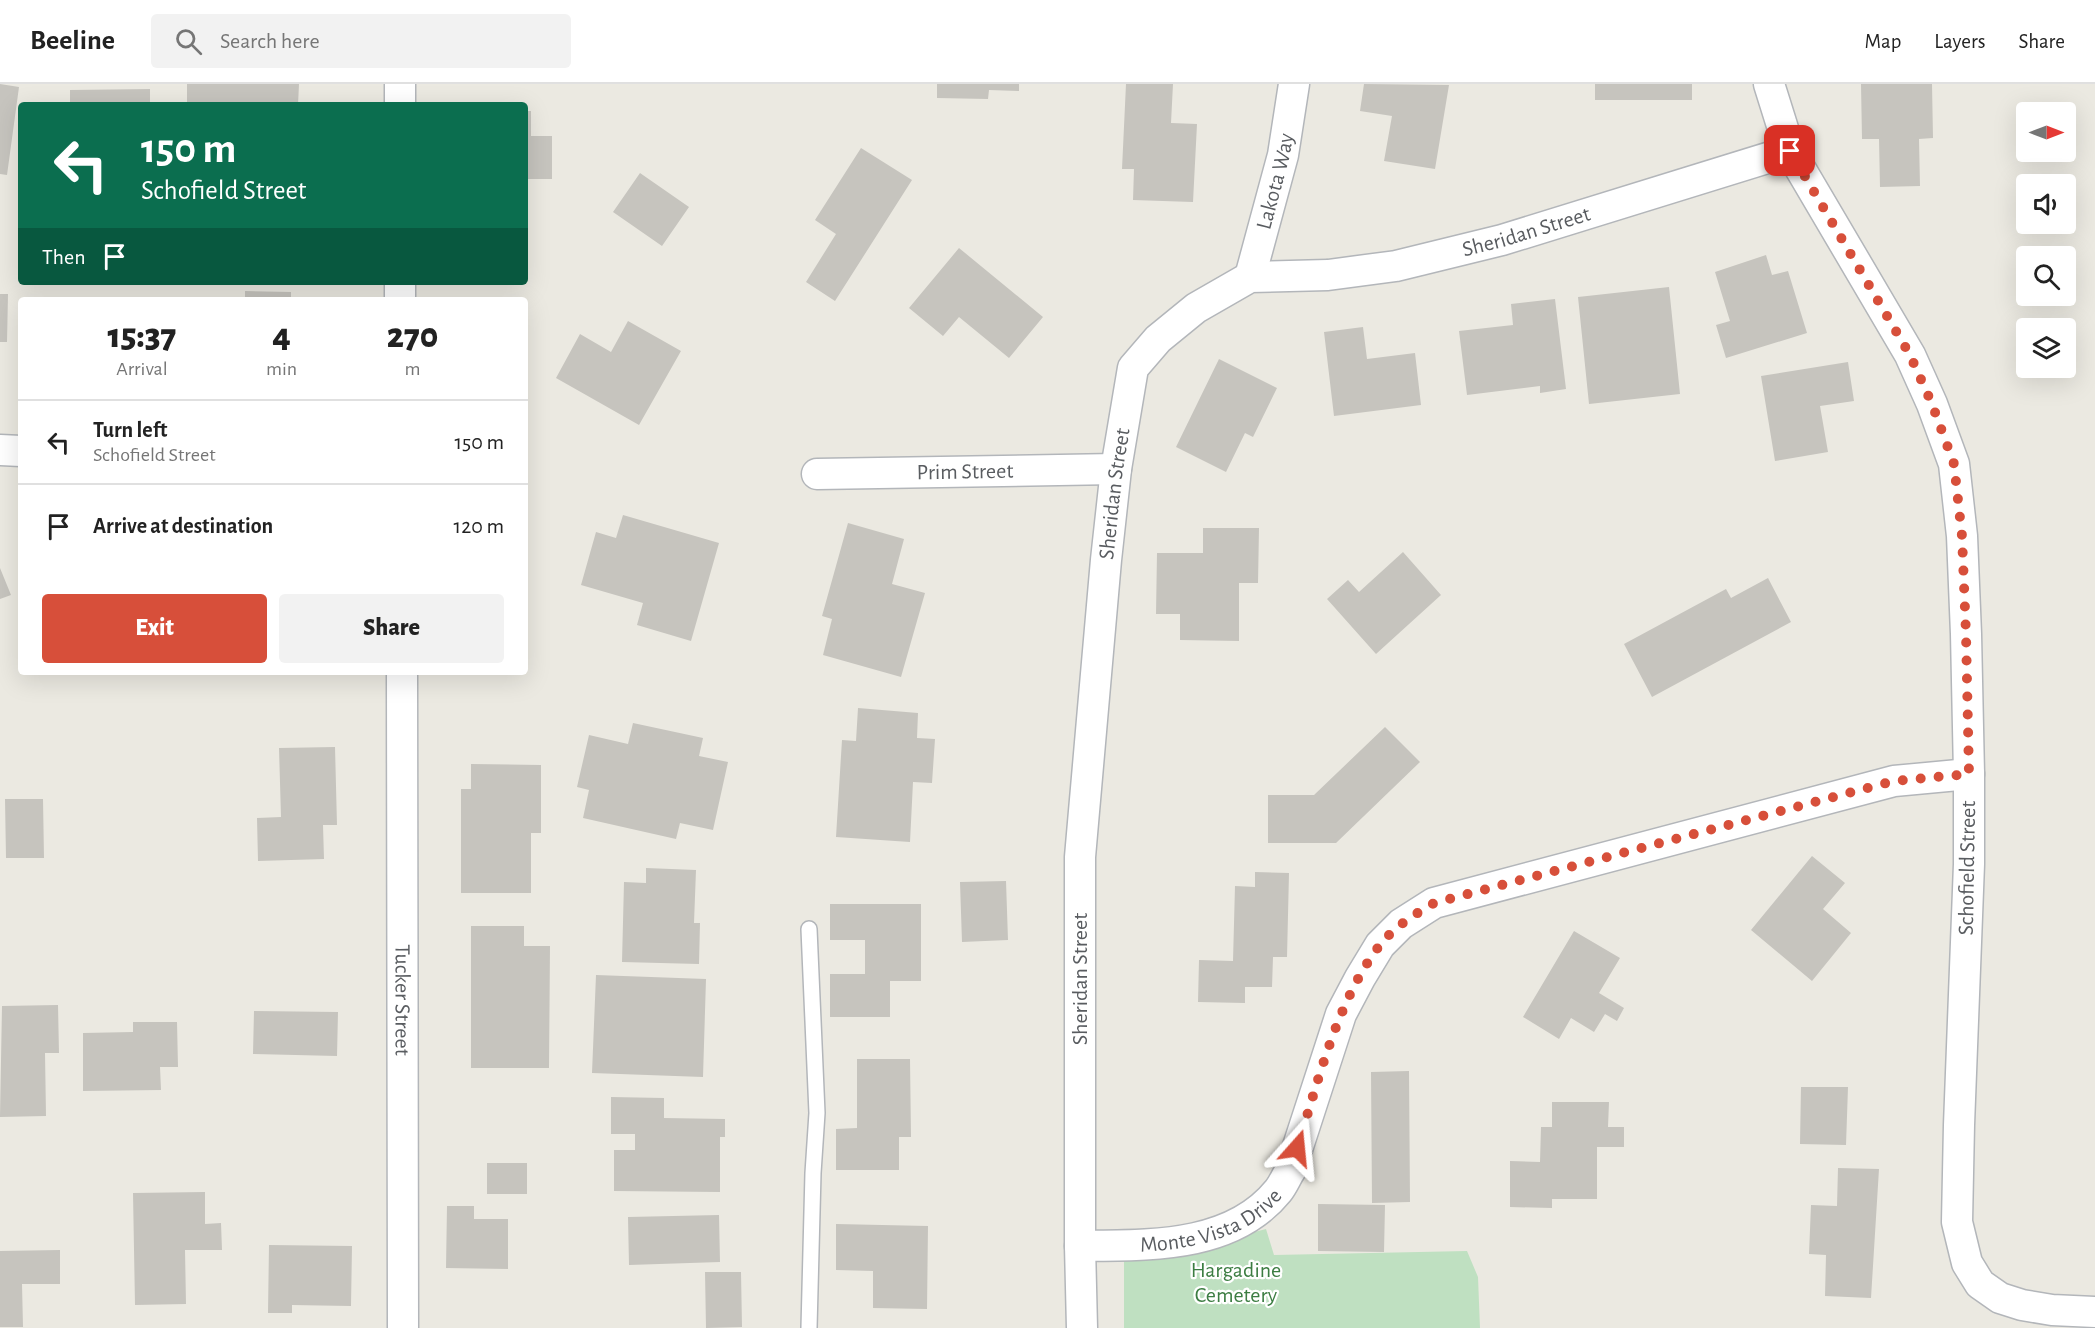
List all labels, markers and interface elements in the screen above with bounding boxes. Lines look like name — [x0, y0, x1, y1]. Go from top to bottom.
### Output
search box — [151, 14, 571, 68]
icon: search — [172, 25, 205, 58]
text: Beeline — [30, 27, 115, 55]
text: Search here — [220, 30, 320, 52]
text: Map — [1865, 31, 1901, 52]
text: Layers — [1934, 31, 1985, 52]
text: Share — [2018, 31, 2065, 52]
north arrow — [2016, 102, 2076, 162]
map controls — [2016, 102, 2076, 378]
pin — [1764, 125, 1815, 176]
icon: left — [42, 126, 120, 204]
text: 150 m — [141, 128, 236, 170]
street label: Lakota Way — [1252, 131, 1297, 232]
icon: arrive — [1773, 134, 1806, 167]
button: sound — [2016, 174, 2076, 234]
text: Schofield Street — [141, 177, 306, 204]
street label: Sheridan Street — [1460, 202, 1593, 260]
icon: arrive — [98, 240, 131, 273]
text: Then — [42, 246, 86, 268]
button: search — [2016, 246, 2076, 306]
text: 15:37 — [108, 318, 176, 354]
text: 4 — [272, 318, 291, 354]
text: 270 — [387, 318, 438, 354]
button: layers — [2016, 318, 2076, 378]
text: Arrival — [116, 359, 168, 379]
text: min — [266, 359, 297, 379]
text: m — [405, 359, 421, 379]
text: Turn left — [93, 419, 167, 441]
icon: left — [42, 426, 75, 459]
street label: Sheridan Street — [1095, 426, 1134, 561]
text: 150 m — [454, 431, 504, 453]
text: Schofield Street — [93, 445, 216, 465]
street label: Prim Street — [916, 460, 1014, 483]
icon: arrive — [42, 510, 75, 543]
text: Arrive at destination — [93, 515, 273, 537]
text: 120 m — [454, 515, 504, 537]
button: Exit — [42, 594, 267, 663]
button: Share — [279, 594, 504, 663]
street label: Schofield Street — [1955, 800, 1979, 936]
street label: Sheridan Street — [1069, 913, 1091, 1045]
street label: Tucker Street — [391, 944, 414, 1056]
position arrow — [1265, 1116, 1329, 1180]
street label: Monte Vista Drive — [1139, 1184, 1286, 1256]
park label: Hargadine Cemetery — [1191, 1259, 1281, 1306]

